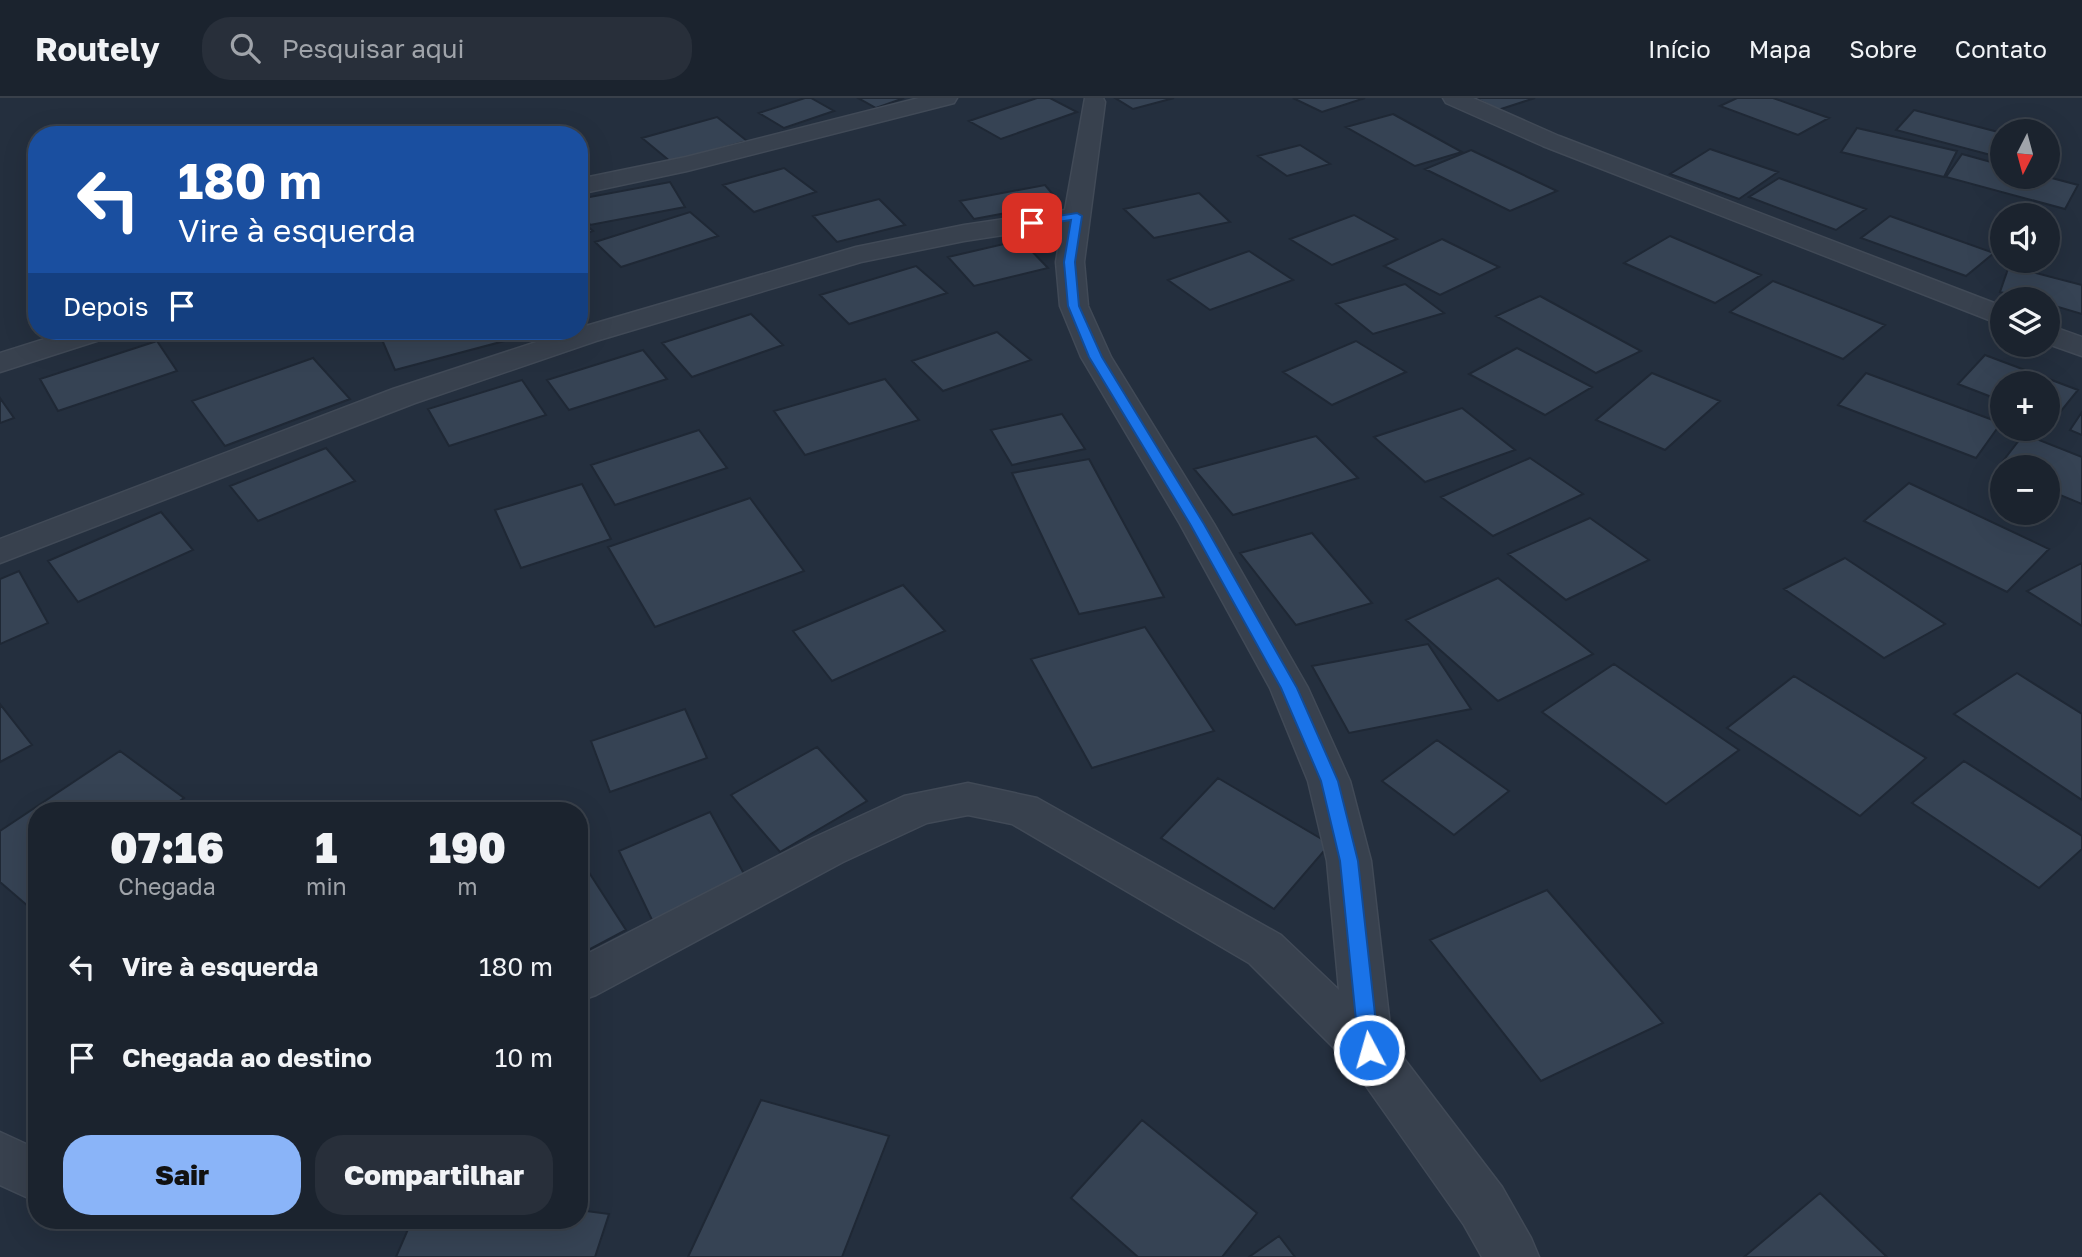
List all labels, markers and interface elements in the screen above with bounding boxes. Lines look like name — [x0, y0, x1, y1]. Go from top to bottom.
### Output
search box — [202, 17, 692, 80]
text: Routely — [35, 29, 160, 68]
icon: search — [226, 29, 264, 67]
text: Pesquisar aqui — [282, 33, 465, 64]
text: Início — [1648, 34, 1711, 63]
text: Mapa — [1749, 34, 1811, 63]
text: Sobre — [1849, 34, 1917, 63]
text: Contato — [1955, 34, 2047, 63]
north arrow — [1990, 119, 2060, 189]
map controls — [1990, 119, 2060, 525]
text: 180 m — [178, 151, 322, 210]
icon: left — [63, 154, 154, 245]
pin — [1002, 193, 1062, 253]
button: sound — [1990, 203, 2060, 273]
icon: arrive — [1013, 204, 1051, 242]
text: Vire à esquerda — [178, 211, 416, 249]
icon: arrive — [163, 287, 201, 325]
button: layers — [1990, 287, 2060, 357]
text: Depois — [63, 291, 149, 322]
button: + — [1990, 371, 2060, 441]
button: − — [1990, 455, 2060, 525]
text: 07:16 — [110, 822, 224, 872]
text: 1 — [315, 822, 337, 872]
text: 190 — [429, 822, 506, 872]
text: Chegada — [118, 872, 216, 900]
text: min — [306, 872, 347, 900]
text: m — [457, 872, 478, 900]
icon: left — [63, 948, 101, 986]
text: Vire à esquerda — [122, 951, 318, 982]
text: 180 m — [479, 951, 553, 982]
position arrow — [1332, 1013, 1406, 1087]
icon: arrive — [63, 1039, 101, 1077]
text: Chegada ao destino — [122, 1042, 372, 1073]
text: 10 m — [495, 1042, 553, 1073]
button: Sair — [63, 1135, 301, 1215]
button: Compartilhar — [315, 1135, 553, 1215]

